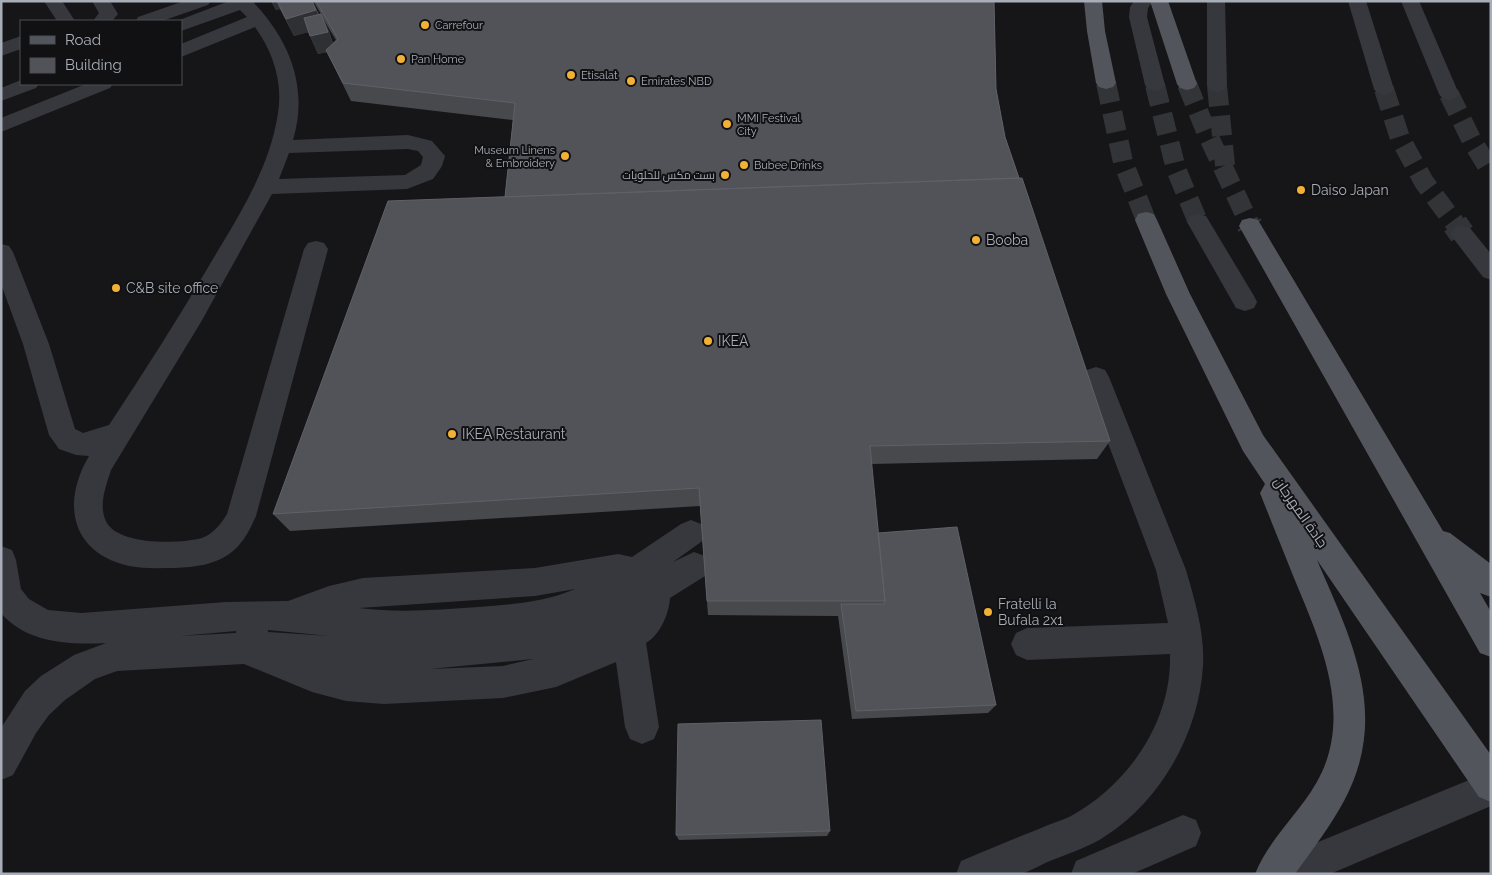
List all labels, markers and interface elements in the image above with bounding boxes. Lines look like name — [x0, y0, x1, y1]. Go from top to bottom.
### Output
marker: Carrefour — [419, 19, 431, 31]
place label: Carrefour — [435, 19, 483, 32]
legend — [20, 20, 182, 85]
text: Road — [65, 31, 101, 49]
marker: Pan Home — [395, 53, 407, 65]
place label: Pan Home — [411, 53, 465, 66]
text: Building — [65, 56, 122, 74]
marker: Etisalat — [565, 69, 577, 81]
place label: Etisalat — [581, 69, 618, 82]
marker: Emirates NBD — [625, 75, 637, 87]
place label: Emirates NBD — [641, 75, 712, 88]
place label: MMI Festival City — [737, 112, 801, 138]
marker: MMI Festival City — [721, 118, 733, 130]
place label: Museum Linens & Embroidery — [474, 144, 555, 170]
marker: Museum Linens & Embroidery — [559, 150, 571, 162]
marker: Bubee Drinks — [738, 159, 750, 171]
place label: Bubee Drinks — [754, 159, 822, 172]
place label: بست مكس للحلويات — [622, 169, 715, 182]
marker: بست مكس للحلويات — [719, 169, 731, 181]
place label: Daiso Japan — [1311, 182, 1389, 198]
marker: Daiso Japan — [1295, 184, 1307, 196]
place label: Booba — [986, 232, 1028, 248]
marker: Booba — [970, 234, 982, 246]
place label: C&B site office — [126, 280, 218, 296]
marker: C&B site office — [110, 282, 122, 294]
place label: IKEA — [718, 333, 749, 349]
marker: IKEA — [702, 335, 714, 347]
place label: IKEA Restaurant — [462, 426, 566, 442]
marker: IKEA Restaurant — [446, 428, 458, 440]
street label: جادة المهرجان — [1271, 474, 1331, 550]
place label: Fratelli la Bufala 2x1 — [998, 596, 1063, 628]
marker: Fratelli la Bufala 2x1 — [982, 606, 994, 618]

